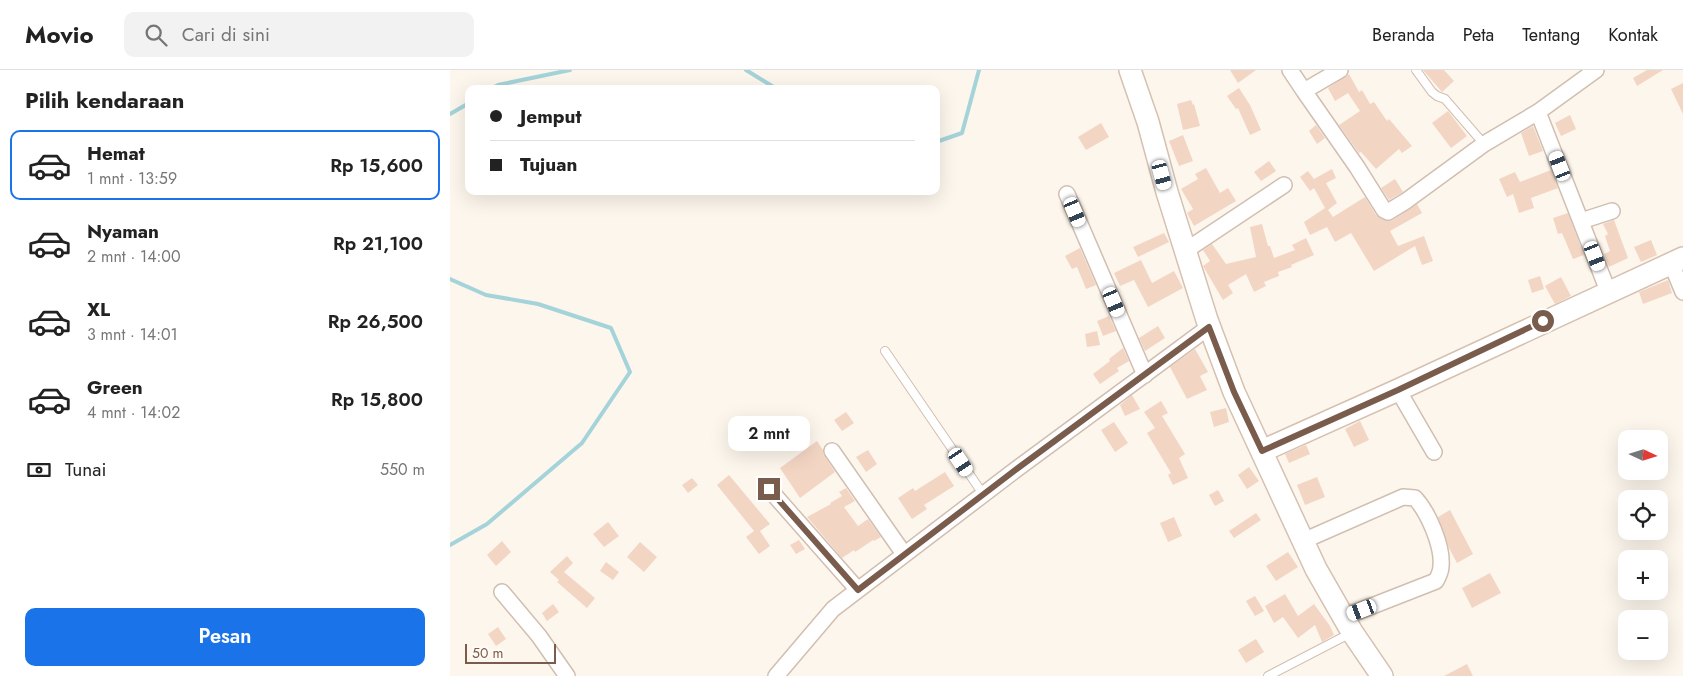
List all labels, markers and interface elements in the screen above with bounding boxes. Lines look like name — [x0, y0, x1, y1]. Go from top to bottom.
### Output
search box — [124, 12, 474, 57]
text: Movio — [25, 17, 94, 52]
icon: search — [142, 21, 170, 49]
text: Cari di sini — [182, 21, 270, 48]
text: Beranda — [1372, 22, 1435, 48]
text: Peta — [1463, 22, 1494, 48]
text: Tentang — [1522, 22, 1580, 48]
text: Kontak — [1608, 22, 1658, 48]
text: Pilih kendaraan — [25, 84, 184, 116]
text: Jemput — [520, 103, 581, 130]
text: Hemat — [87, 140, 145, 167]
icon: car — [27, 143, 72, 188]
car — [1547, 149, 1572, 183]
text: Tujuan — [520, 151, 577, 178]
text: Rp 15,600 — [330, 152, 423, 179]
car — [1150, 159, 1173, 191]
text: 1 mnt · 13:59 — [87, 167, 177, 190]
car — [1062, 195, 1087, 229]
text: Nyaman — [87, 218, 159, 245]
icon: car — [27, 221, 72, 266]
text: Rp 21,100 — [333, 230, 423, 257]
car — [1582, 239, 1607, 273]
text: 2 mnt · 14:00 — [87, 245, 181, 268]
car — [1101, 285, 1126, 319]
text: XL — [87, 296, 110, 323]
icon: car — [27, 299, 72, 344]
text: Rp 26,500 — [328, 308, 423, 335]
route start — [1532, 310, 1554, 332]
text: 3 mnt · 14:01 — [87, 323, 178, 346]
text: Green — [87, 374, 143, 401]
icon: car — [27, 377, 72, 422]
text: Rp 15,800 — [331, 386, 423, 413]
text: 4 mnt · 14:02 — [87, 401, 180, 424]
callout: 2 mnt — [728, 416, 810, 452]
text: 2 mnt — [748, 422, 790, 445]
north arrow — [1618, 430, 1668, 480]
map controls — [1618, 430, 1668, 660]
car — [946, 445, 975, 479]
icon: cash — [25, 456, 53, 484]
text: Tunai — [65, 456, 106, 483]
text: 550 m — [380, 458, 425, 481]
route end — [758, 478, 780, 500]
button: locate — [1618, 490, 1668, 540]
button: + — [1618, 550, 1668, 600]
car — [1345, 598, 1378, 622]
button: Pesan — [25, 608, 425, 666]
button: − — [1618, 610, 1668, 660]
scale bar — [465, 641, 556, 664]
text: 50 m — [472, 643, 503, 663]

